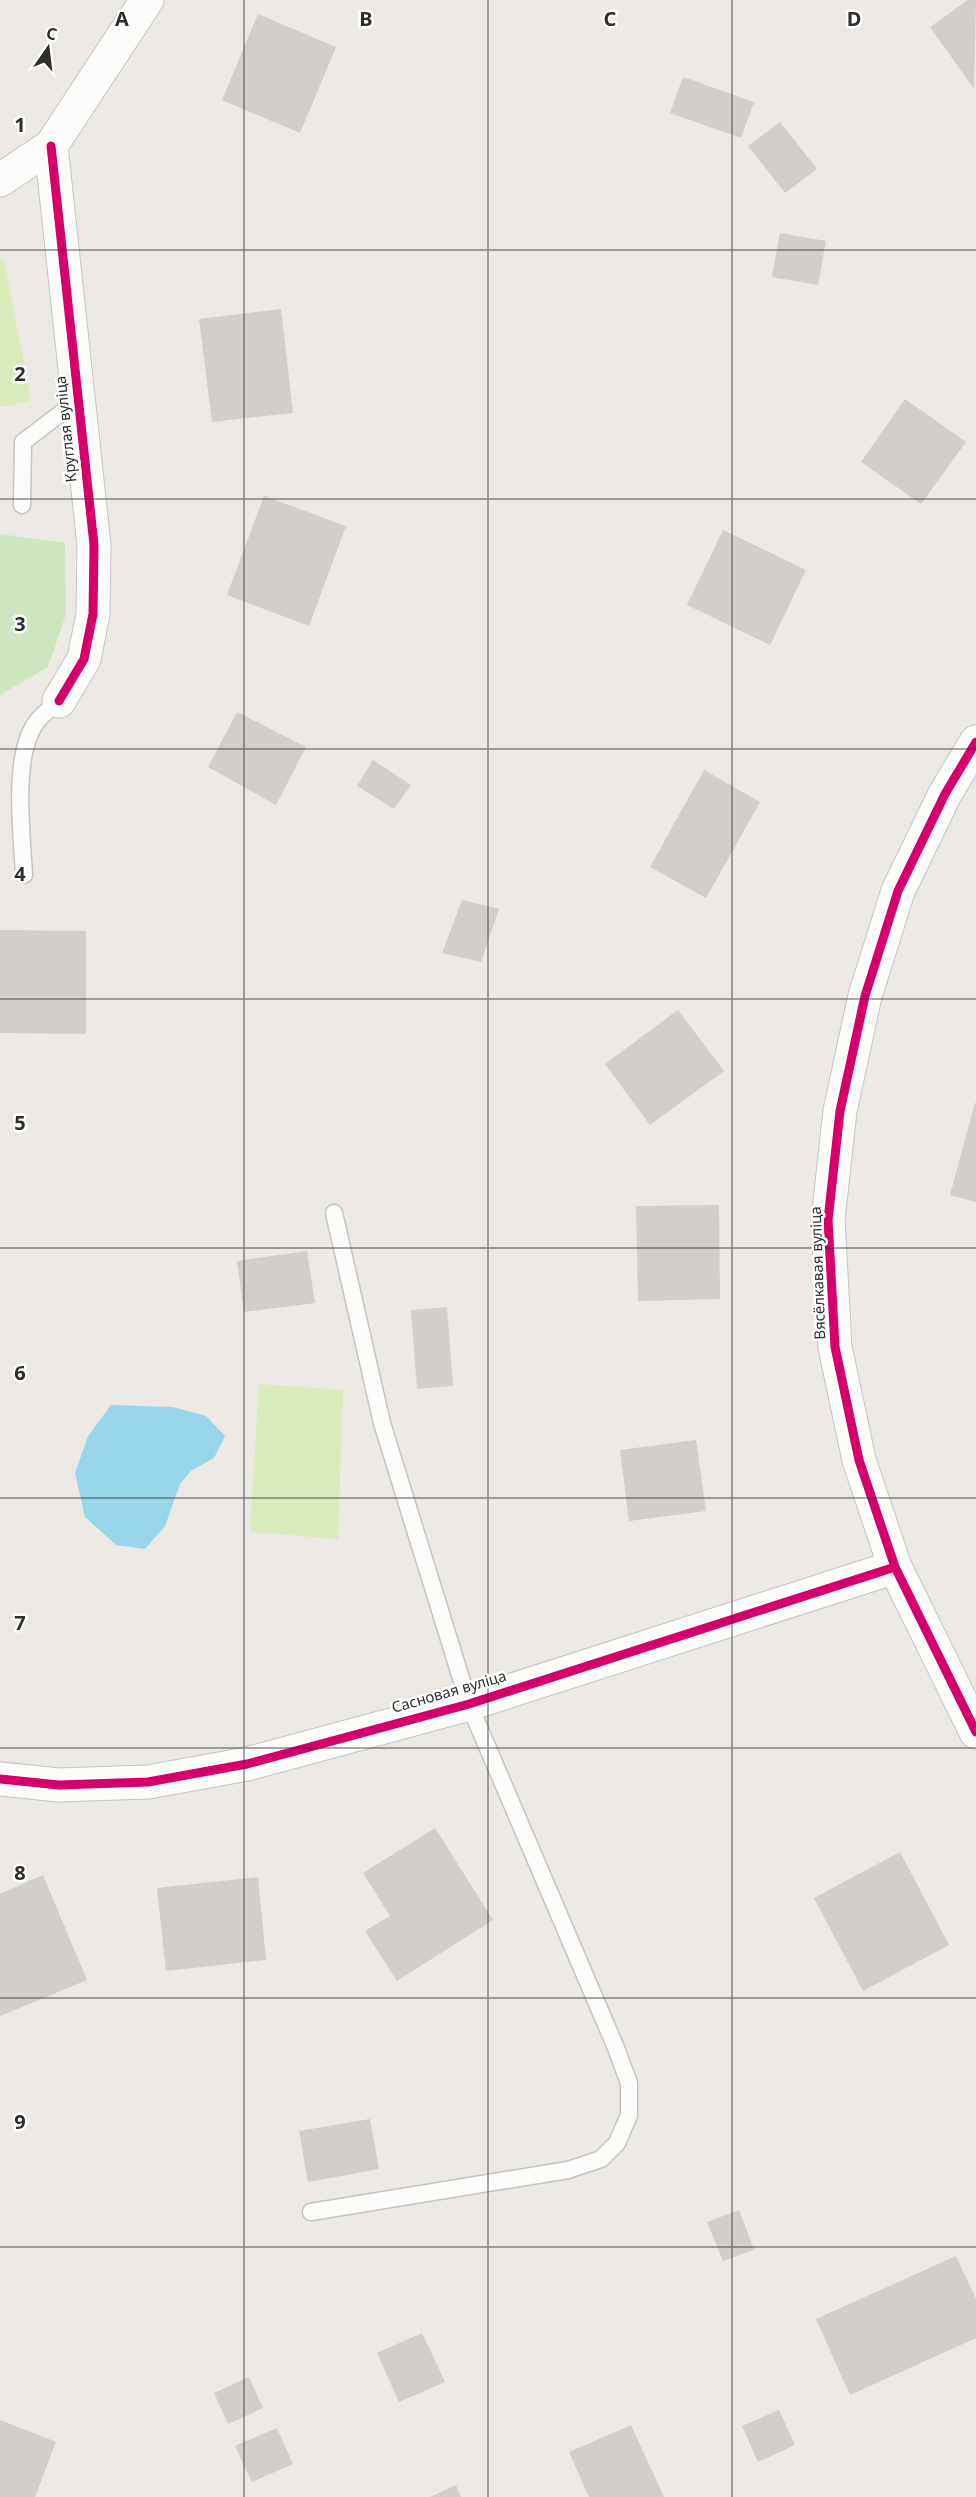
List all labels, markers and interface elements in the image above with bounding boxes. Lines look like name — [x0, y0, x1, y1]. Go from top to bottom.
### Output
text: A — [115, 5, 129, 32]
text: B — [359, 5, 373, 32]
text: C — [604, 5, 617, 32]
text: D — [847, 5, 861, 32]
north arrow — [18, 18, 78, 78]
text: С — [44, 22, 59, 45]
text: 1 — [14, 111, 26, 138]
text: 2 — [14, 360, 26, 387]
street label: Круглая вуліца — [49, 375, 81, 483]
text: 3 — [14, 610, 26, 637]
text: 4 — [14, 860, 26, 887]
text: 5 — [14, 1109, 26, 1136]
street label: Вясёлкавая вуліца — [805, 1206, 829, 1340]
text: 6 — [14, 1359, 26, 1386]
text: 7 — [14, 1609, 26, 1636]
street label: Сасновая вуліца — [389, 1665, 508, 1717]
text: 8 — [14, 1859, 26, 1886]
text: 9 — [14, 2108, 26, 2135]

